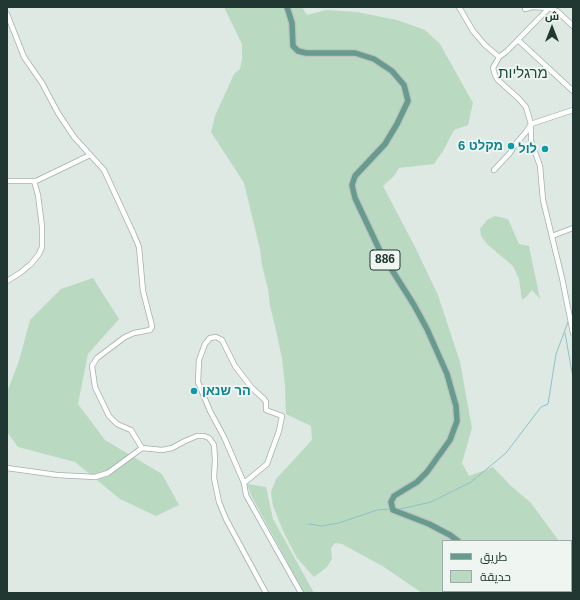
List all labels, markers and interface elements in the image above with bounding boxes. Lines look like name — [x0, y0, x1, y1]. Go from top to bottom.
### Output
north arrow — [532, 8, 572, 48]
text: ش — [545, 10, 559, 22]
district label: מרגליות — [498, 65, 548, 83]
place label: מקלט 6 — [458, 138, 503, 154]
marker: מקלט 6 — [506, 141, 516, 151]
place label: לול — [518, 141, 537, 157]
marker: לול — [540, 144, 550, 154]
road number: 886 — [370, 250, 400, 270]
place label: הר שנאן — [202, 383, 251, 399]
marker: הר שנאן — [189, 386, 199, 396]
legend — [442, 540, 572, 592]
text: طريق — [480, 550, 507, 564]
text: حديقة — [480, 570, 511, 584]

